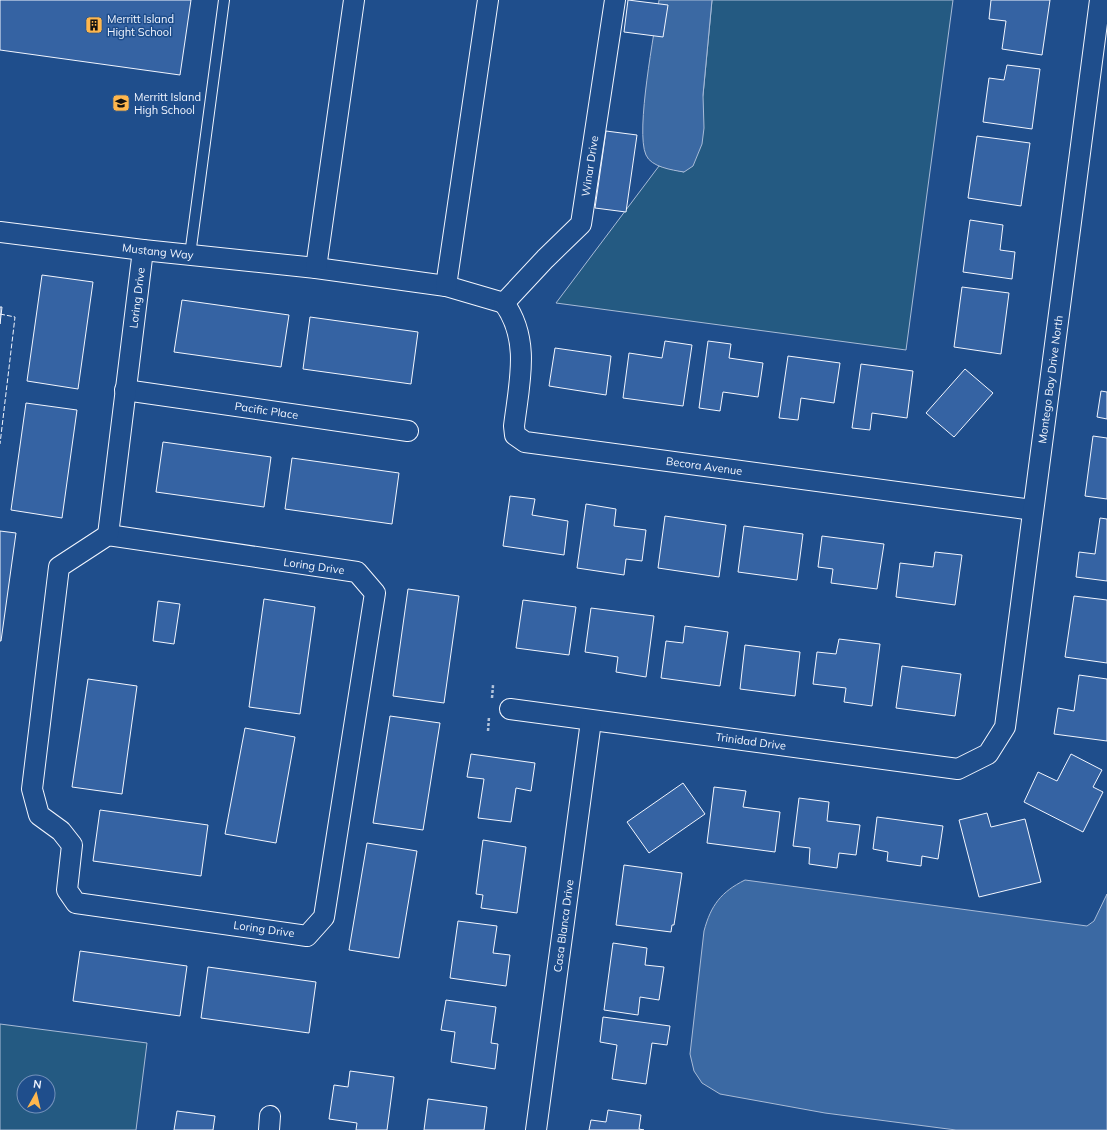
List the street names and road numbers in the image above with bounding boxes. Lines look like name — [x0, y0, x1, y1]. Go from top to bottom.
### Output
street label: Winar Drive — [578, 135, 601, 197]
street label: Mustang Way — [121, 240, 194, 262]
street label: Loring Drive — [126, 266, 148, 329]
street label: Montego Bay Drive North — [1035, 314, 1066, 444]
street label: Pacific Place — [234, 399, 299, 422]
street label: Becora Avenue — [665, 454, 743, 478]
street label: Loring Drive — [283, 555, 345, 577]
street label: Trinidad Drive — [715, 730, 787, 753]
street label: Casa Blanca Drive — [550, 879, 577, 973]
street label: Loring Drive — [233, 918, 295, 940]

